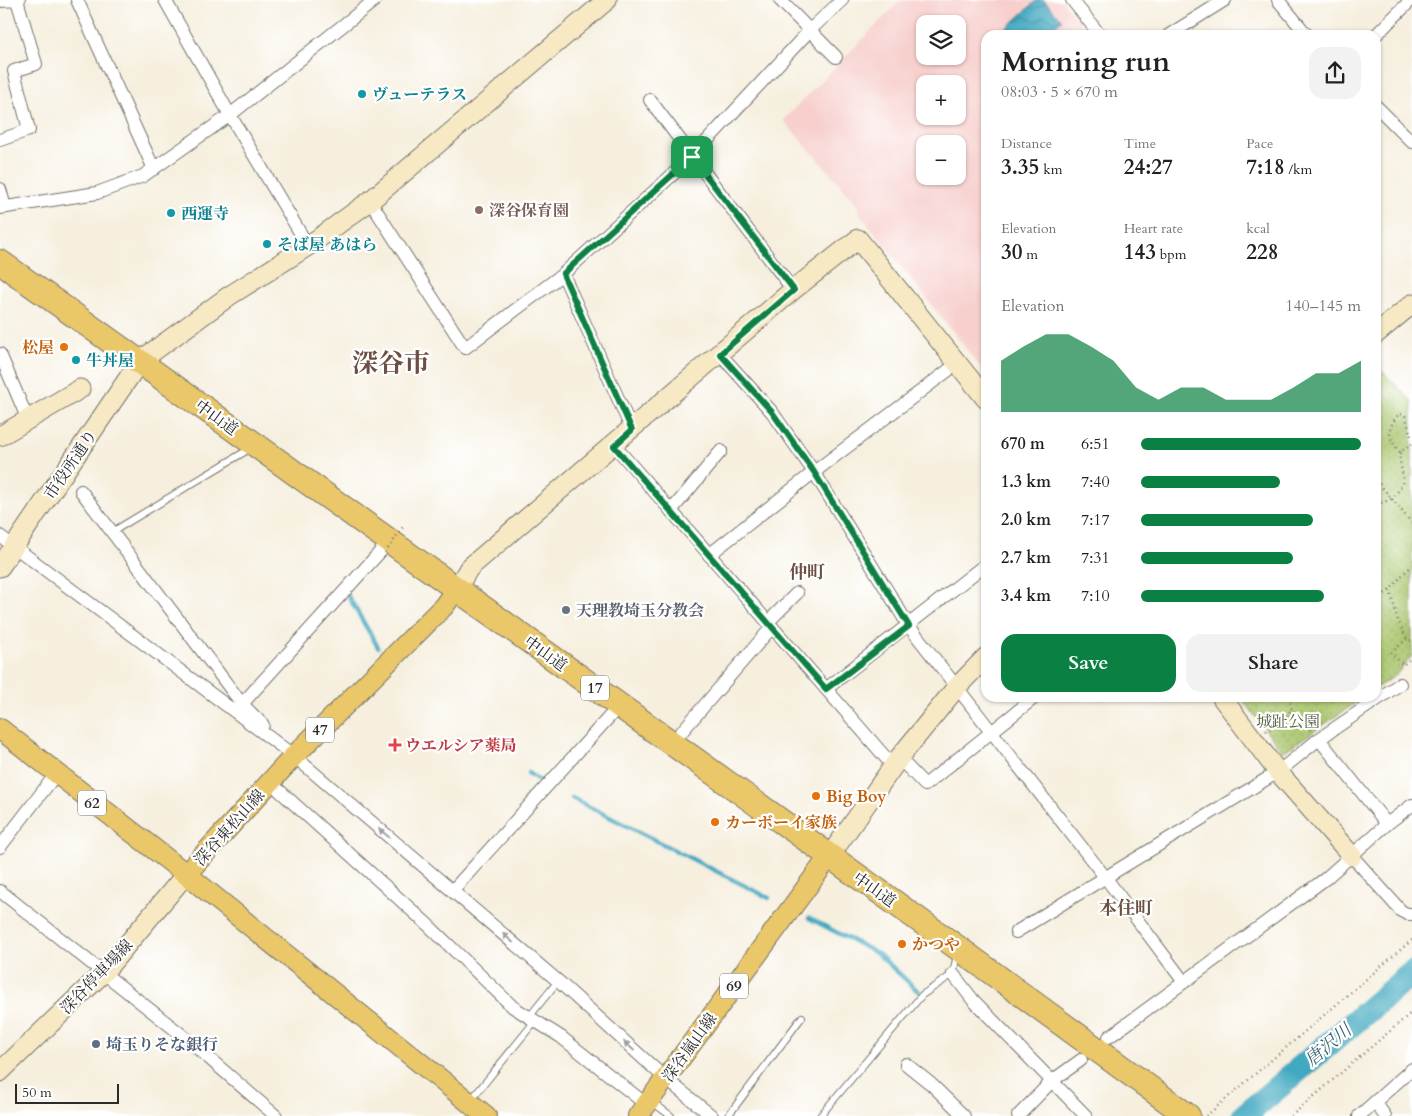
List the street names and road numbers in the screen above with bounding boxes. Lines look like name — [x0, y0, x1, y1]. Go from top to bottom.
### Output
street label: 中山道 — [191, 395, 242, 441]
street label: 市役所通り — [39, 425, 102, 504]
street label: 中山道 — [520, 631, 571, 677]
road number: 17 — [581, 676, 609, 700]
road number: 47 — [306, 718, 334, 742]
street label: 深谷東松山線 — [189, 785, 270, 871]
road number: 62 — [78, 790, 106, 816]
street label: 中山道 — [848, 867, 900, 913]
street label: 深谷停車場線 — [55, 935, 138, 1019]
road number: 69 — [720, 974, 748, 998]
street label: 深谷嵐山線 — [657, 1009, 722, 1086]

